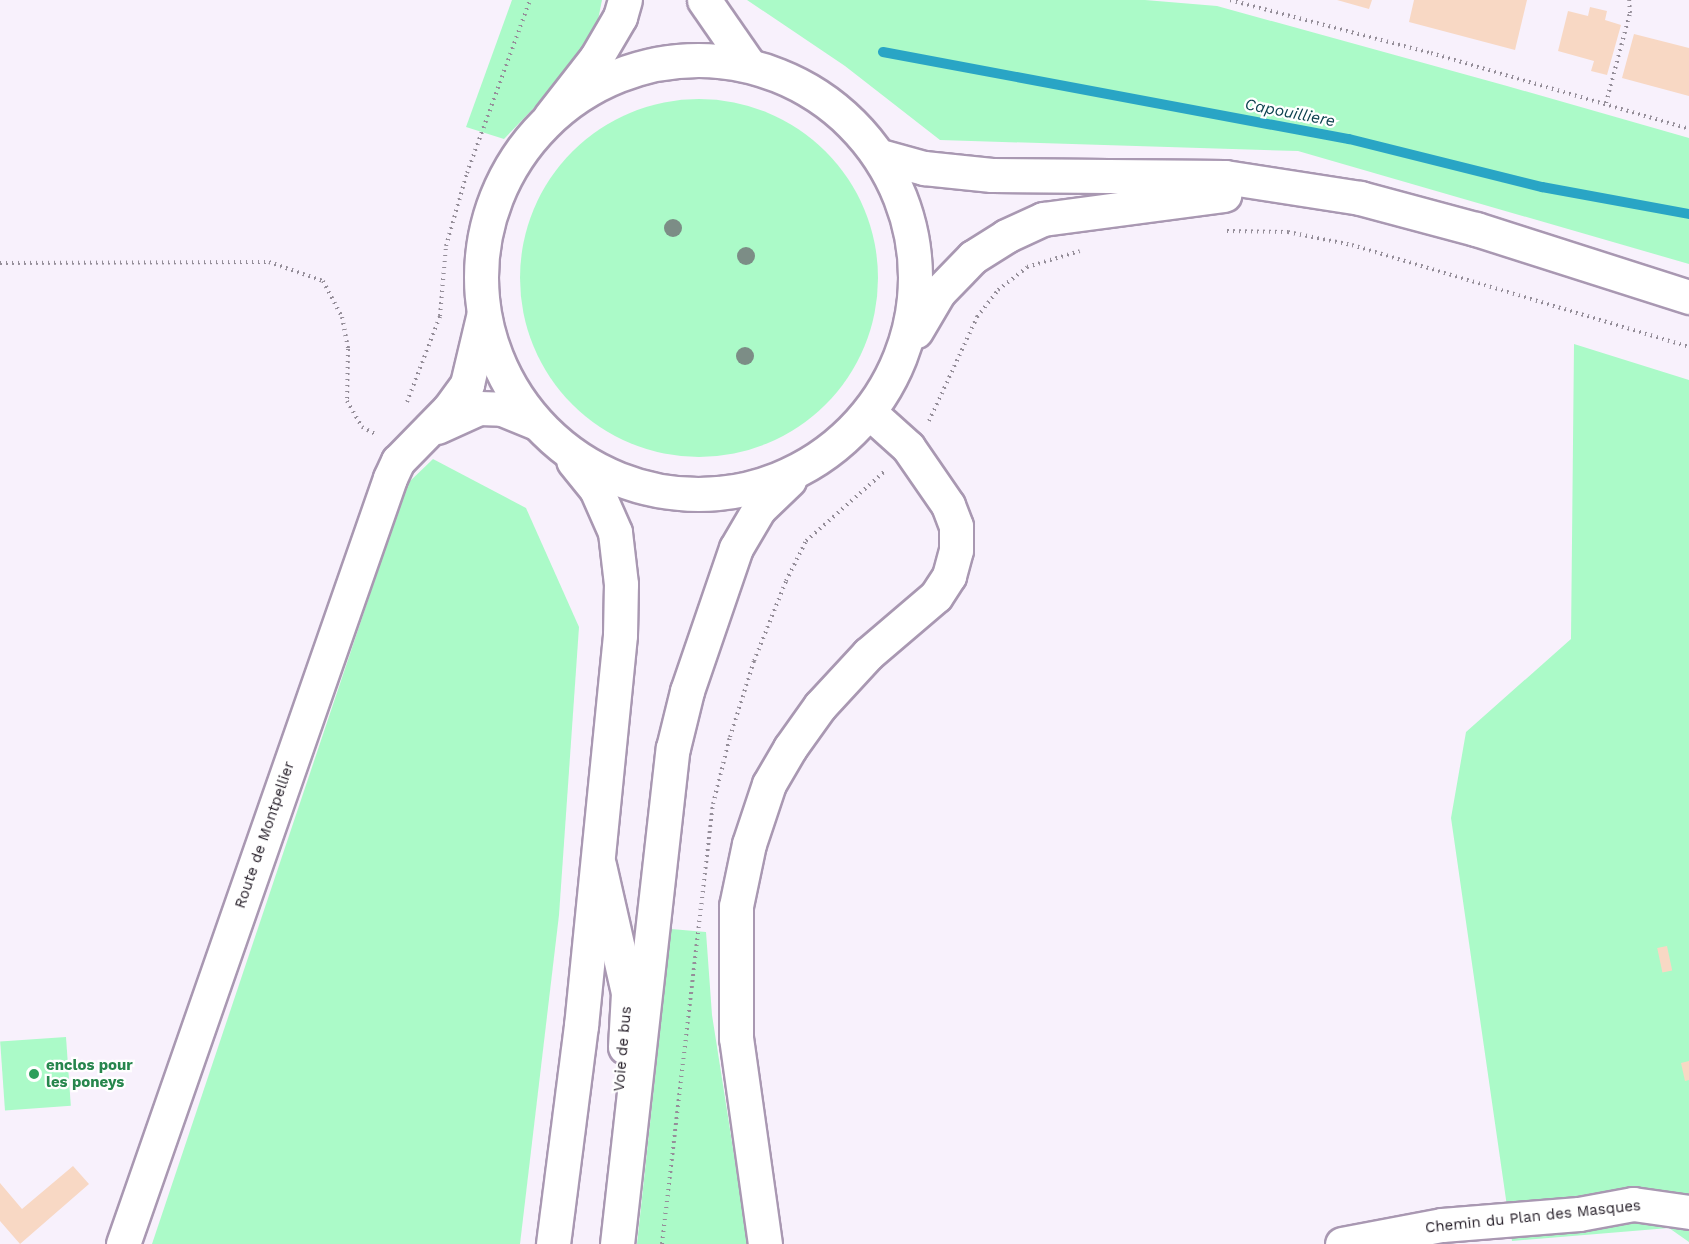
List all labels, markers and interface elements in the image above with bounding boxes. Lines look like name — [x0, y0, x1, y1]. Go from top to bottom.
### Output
water label: Capouilliere — [1243, 95, 1337, 131]
street label: Route de Montpellier — [231, 759, 299, 911]
street label: Voie de bus — [610, 1006, 636, 1092]
place label: enclos pour les poneys — [46, 1056, 133, 1091]
marker: enclos pour les poneys — [27, 1067, 41, 1081]
street label: Chemin du Plan des Masques — [1424, 1197, 1642, 1237]

